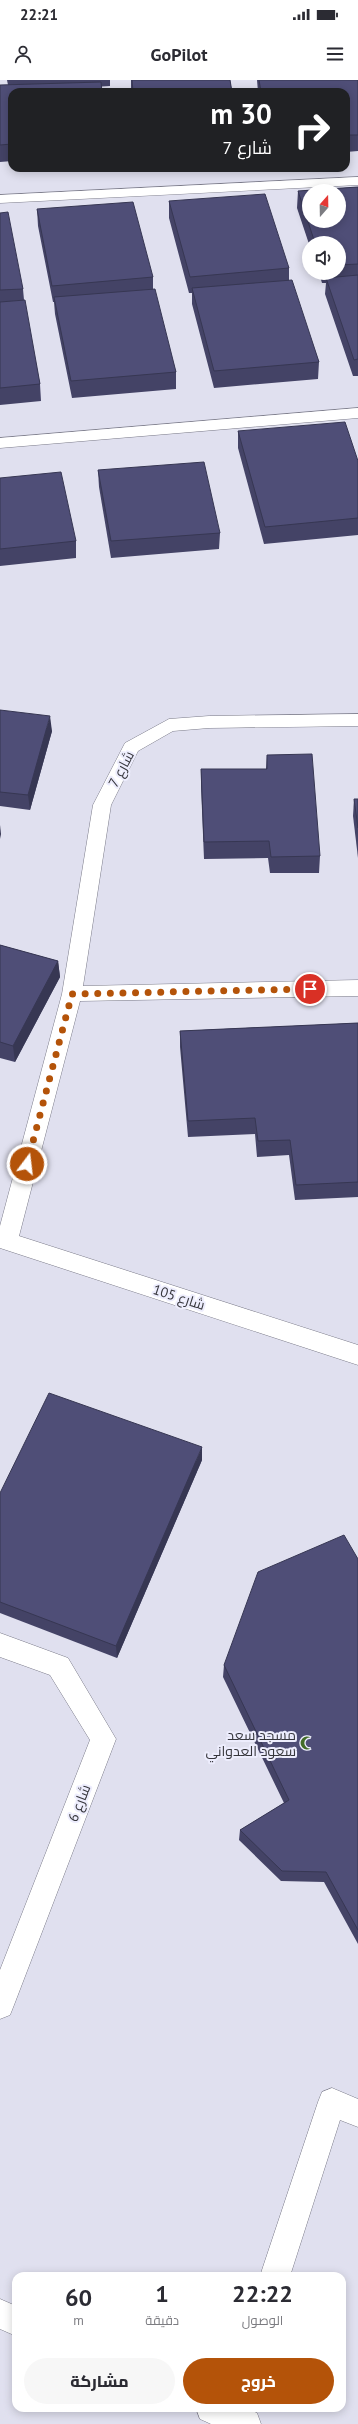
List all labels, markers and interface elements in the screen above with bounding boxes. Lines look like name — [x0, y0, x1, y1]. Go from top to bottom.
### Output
text: 22:21 — [20, 5, 58, 24]
icon: person — [12, 43, 34, 65]
text: GoPilot — [151, 43, 208, 66]
icon: menu — [324, 43, 346, 65]
text: 30 m — [211, 95, 272, 132]
icon: right — [286, 104, 338, 156]
text: شارع 7 — [223, 136, 272, 159]
north arrow — [302, 184, 346, 228]
map controls — [302, 184, 346, 280]
button: sound — [302, 236, 346, 280]
street label: شارع 7 — [104, 748, 138, 790]
pin — [293, 972, 327, 1006]
icon: arrive — [299, 978, 321, 1000]
position arrow — [6, 1143, 48, 1185]
street label: شارع 105 — [151, 1280, 207, 1314]
place label: مسجد سعد سعود العدواني — [205, 1726, 296, 1763]
mosque icon: مسجد سعد سعود العدواني — [299, 1735, 315, 1751]
street label: شارع 6 — [64, 1782, 94, 1824]
text: 1 — [155, 2278, 169, 2309]
text: 22:22 — [232, 2278, 293, 2309]
text: 60 — [65, 2282, 92, 2313]
text: m — [73, 2312, 84, 2329]
text: دقيقة — [145, 2312, 179, 2329]
text: الوصول — [242, 2312, 283, 2329]
button: مشاركة — [24, 2358, 175, 2404]
button: خروج — [183, 2358, 334, 2404]

